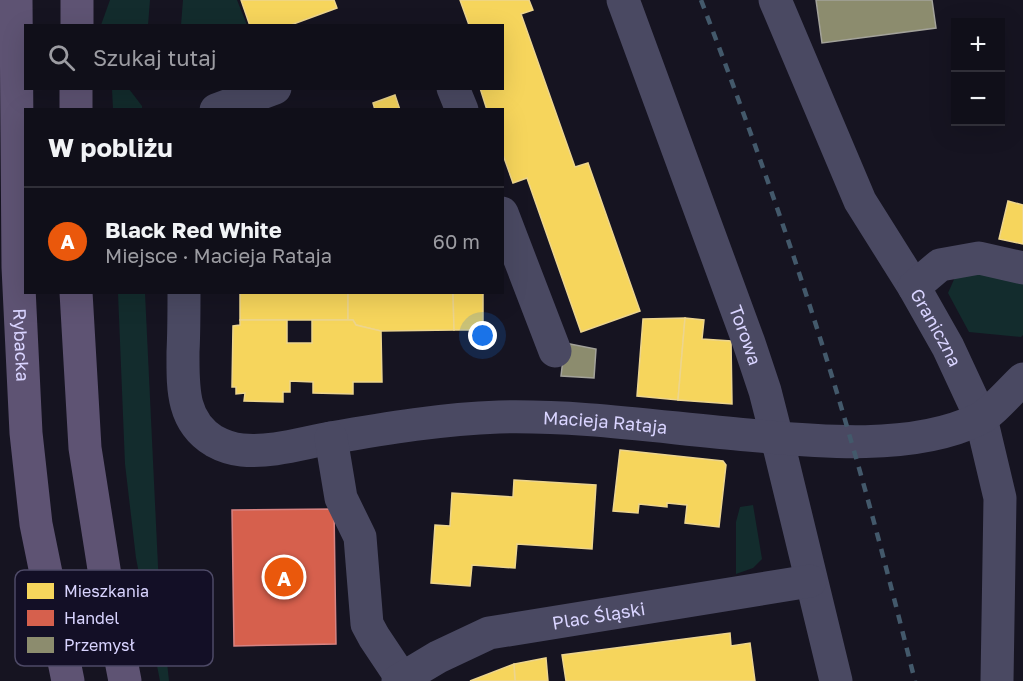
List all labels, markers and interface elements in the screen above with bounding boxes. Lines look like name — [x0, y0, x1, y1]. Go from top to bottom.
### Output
map controls — [951, 18, 1005, 126]
button: + — [951, 18, 1005, 72]
search box — [24, 24, 504, 90]
icon: search — [45, 41, 78, 74]
text: Szukaj tutaj — [93, 44, 217, 71]
button: − — [951, 72, 1005, 126]
text: W pobliżu — [48, 132, 173, 163]
text: Black Red White — [105, 216, 282, 243]
text: A — [60, 229, 75, 253]
text: 60 m — [433, 229, 480, 253]
text: Miejsce · Macieja Rataja — [105, 243, 332, 267]
street label: Graniczna — [906, 284, 966, 370]
street label: Torowa — [725, 302, 767, 368]
street label: Rybacka — [9, 308, 35, 382]
your location — [468, 321, 497, 350]
street label: Macieja Rataja — [543, 406, 668, 438]
pin: A — [264, 554, 304, 600]
legend — [15, 570, 213, 666]
text: Mieszkania — [64, 581, 149, 601]
street label: Plac Śląski — [550, 597, 647, 634]
text: Handel — [64, 608, 119, 628]
text: Przemysł — [64, 635, 135, 655]

